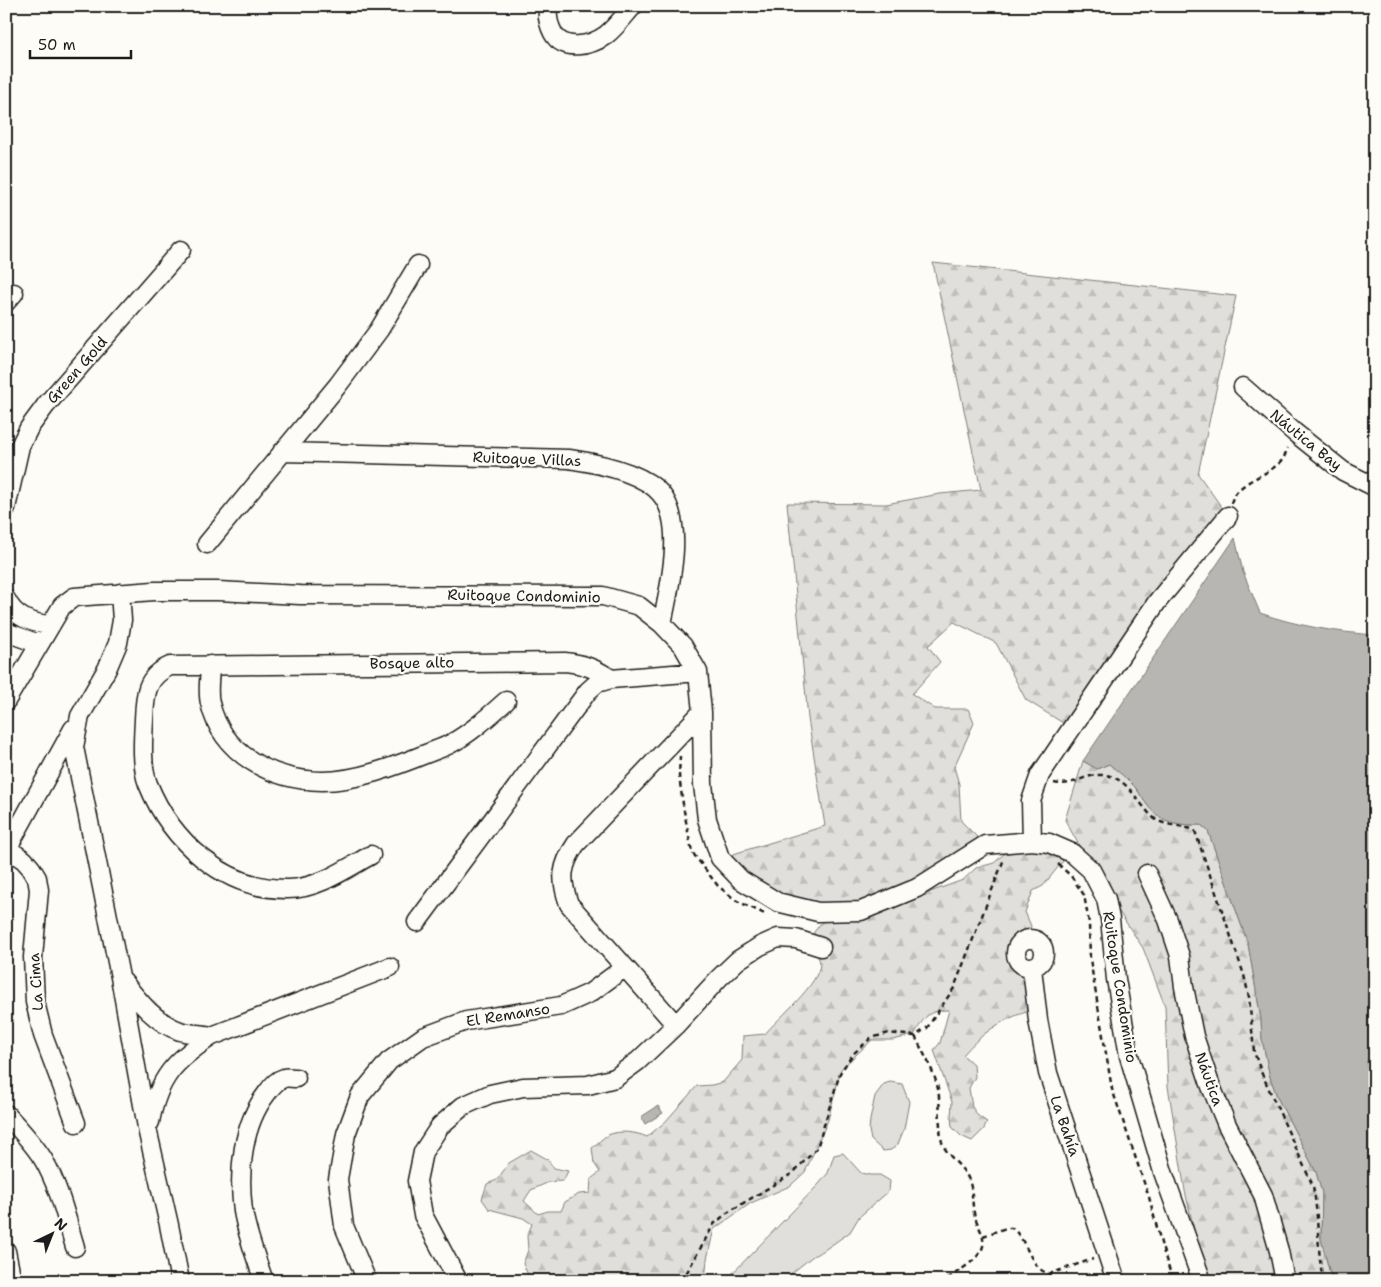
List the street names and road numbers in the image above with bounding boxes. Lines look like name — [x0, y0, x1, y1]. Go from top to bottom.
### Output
street label: Green Gold — [42, 332, 112, 408]
street label: Náutica Bay — [1266, 405, 1346, 475]
street label: Ruitoque Villas — [472, 447, 582, 471]
street label: Ruitoque Condominio — [447, 585, 601, 607]
street label: Bosque alto — [370, 652, 454, 674]
street label: Ruitoque Condominio — [1098, 910, 1142, 1064]
street label: La Cima — [24, 952, 48, 1012]
street label: El Remanso — [465, 999, 551, 1031]
street label: Náutica — [1190, 1049, 1228, 1109]
street label: La Bahía — [1045, 1093, 1085, 1160]

